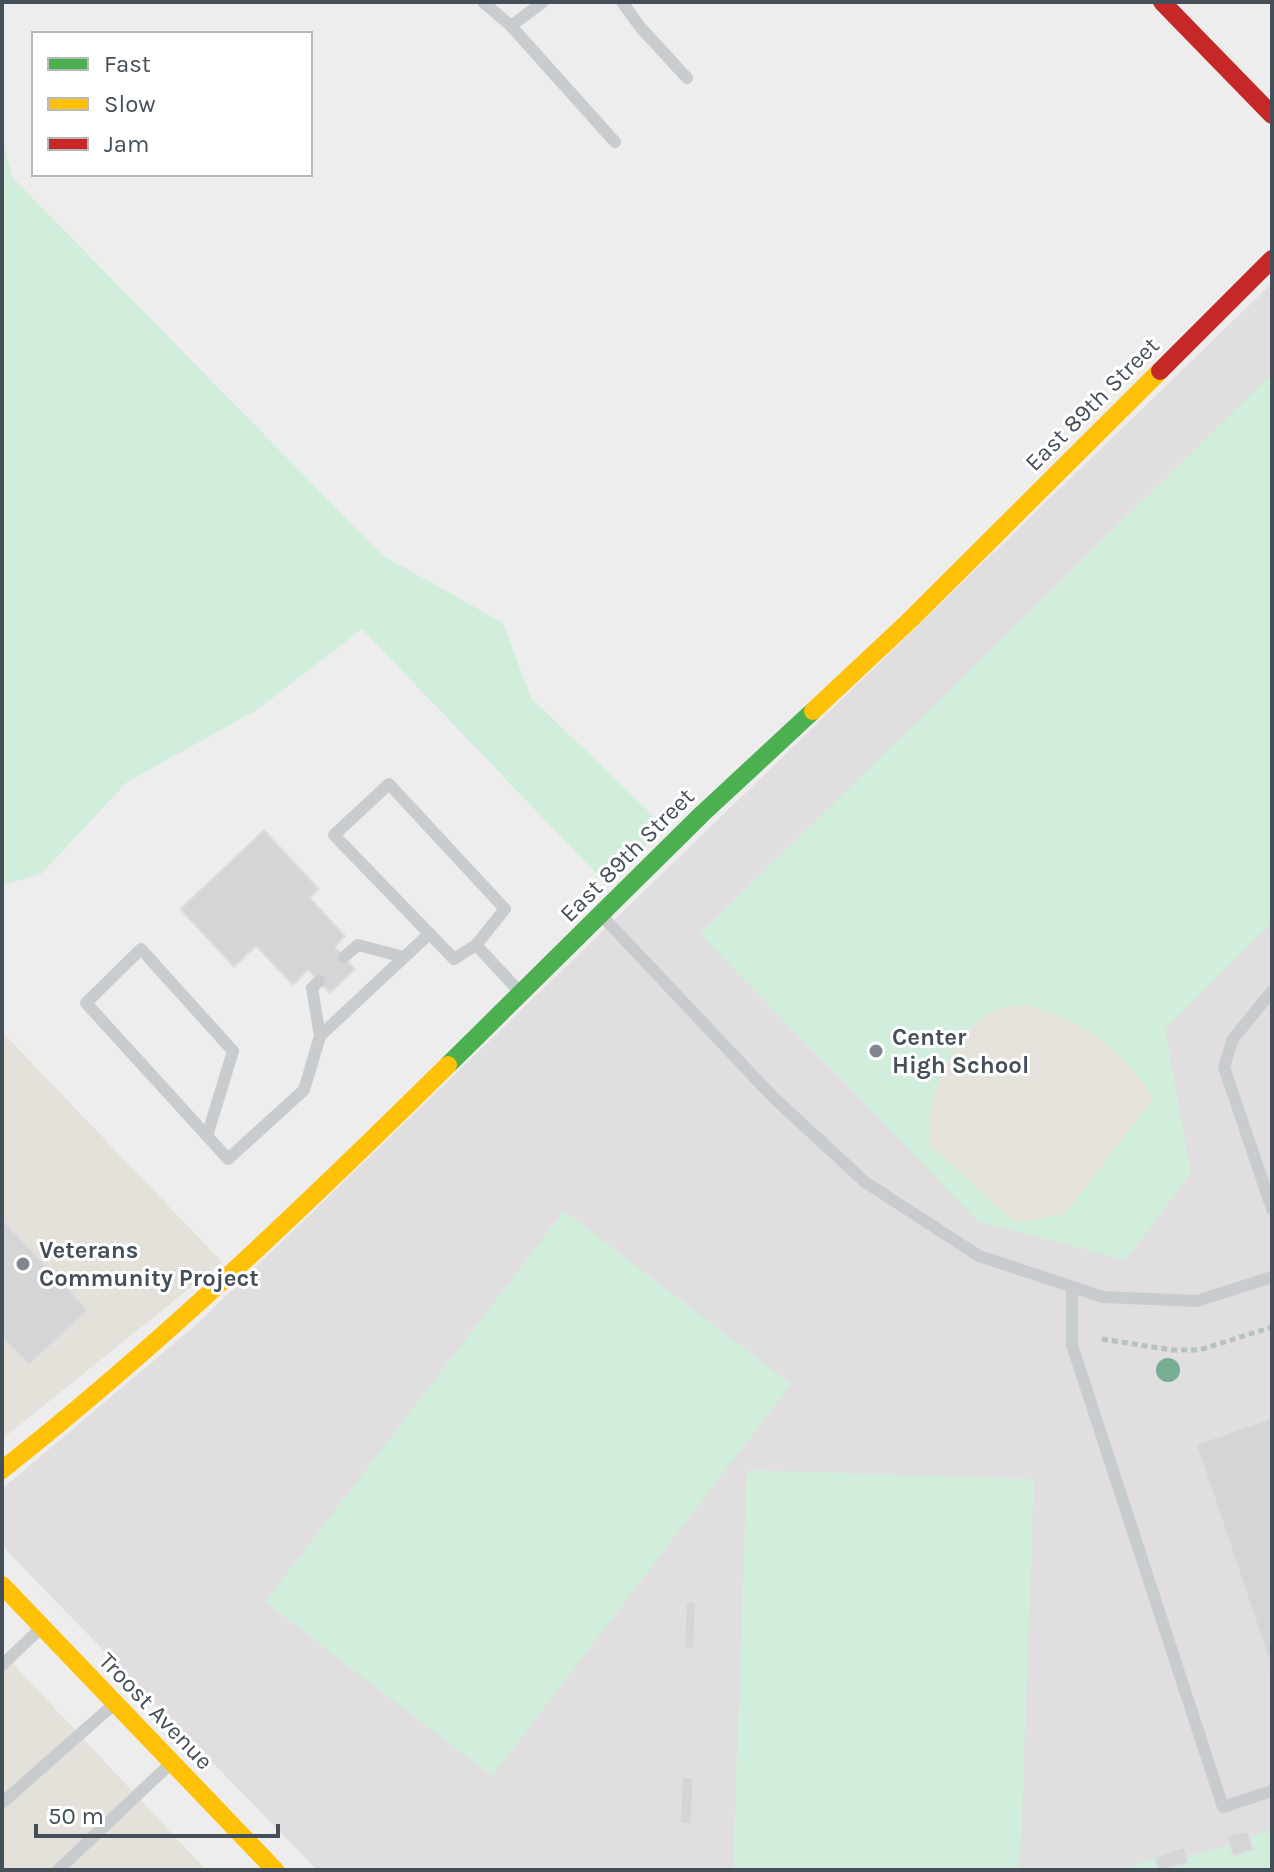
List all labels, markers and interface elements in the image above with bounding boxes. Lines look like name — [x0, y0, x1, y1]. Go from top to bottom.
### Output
legend — [32, 32, 312, 176]
text: Fast — [104, 50, 151, 78]
text: Slow — [104, 90, 156, 118]
text: Jam — [104, 130, 149, 158]
street label: East 89th Street — [1019, 331, 1165, 477]
street label: East 89th Street — [554, 782, 700, 928]
place label: Center High School — [892, 1023, 1029, 1079]
marker: Center High School — [867, 1042, 885, 1060]
place label: Veterans Community Project — [39, 1236, 259, 1292]
marker: Veterans Community Project — [14, 1255, 32, 1273]
street label: Troost Avenue — [93, 1647, 219, 1775]
scale bar — [36, 1788, 278, 1838]
text: 50 m — [48, 1802, 104, 1830]

